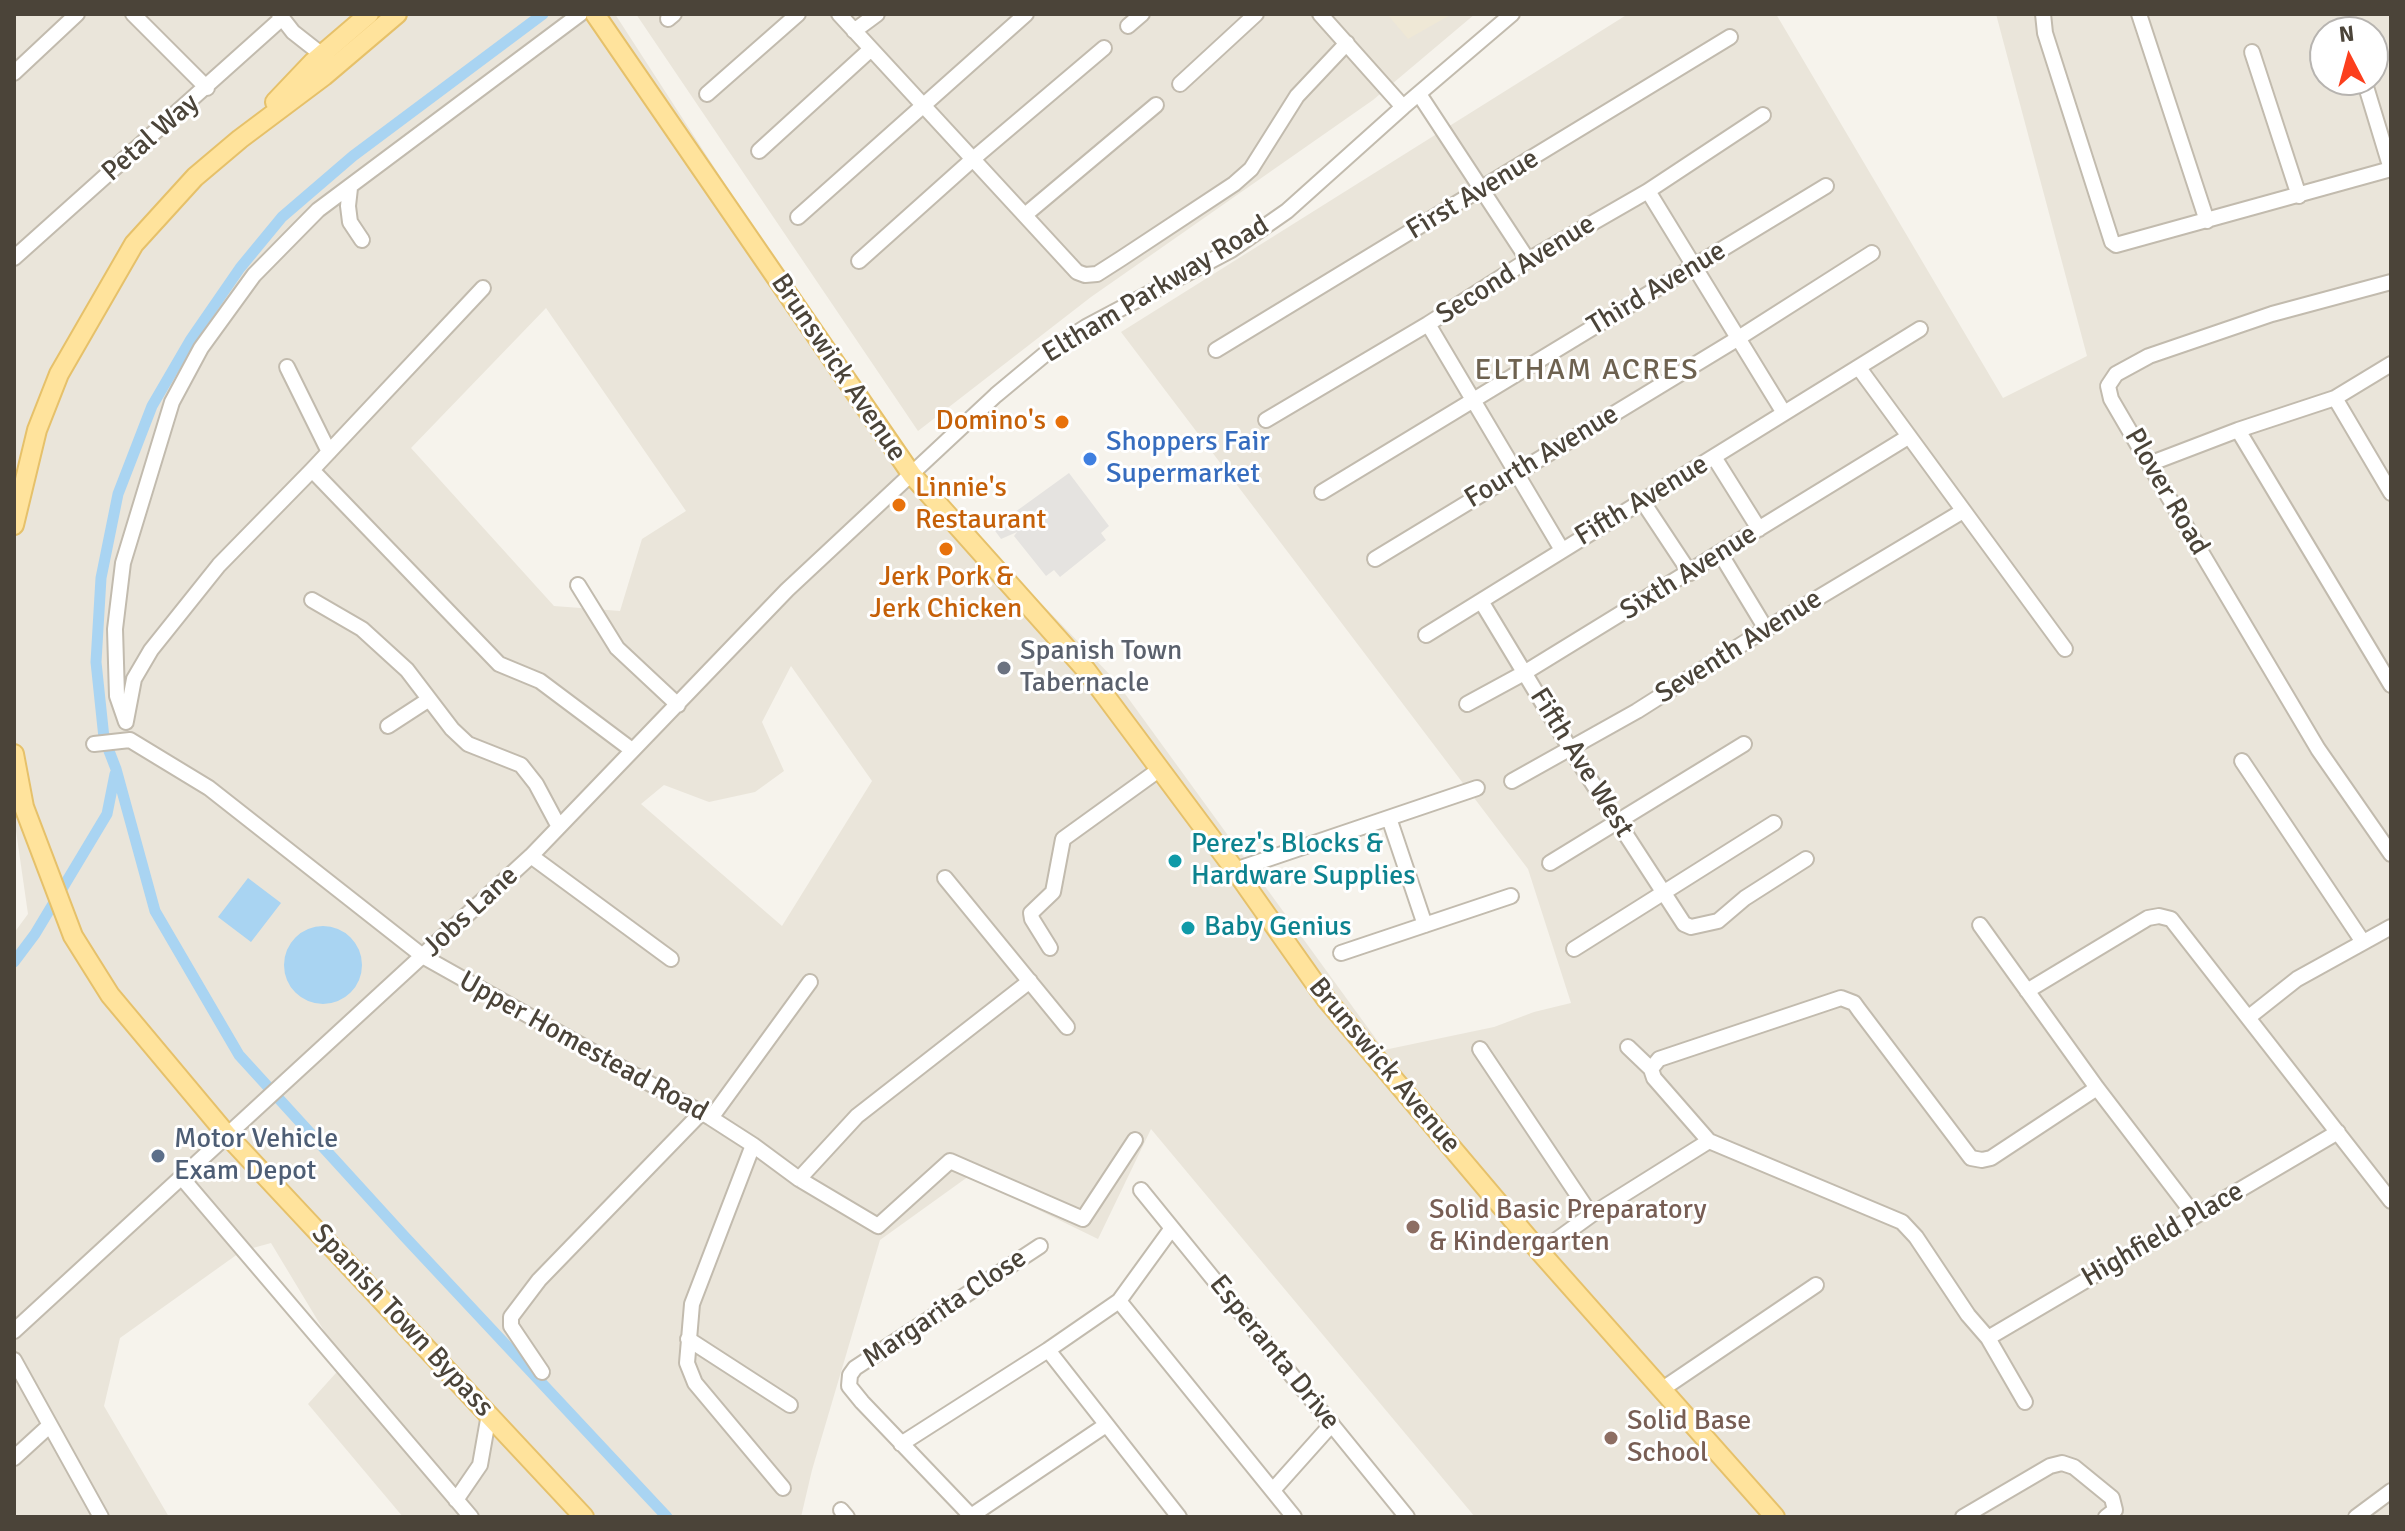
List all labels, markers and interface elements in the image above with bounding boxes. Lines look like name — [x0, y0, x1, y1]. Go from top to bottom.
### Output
north arrow — [2309, 16, 2389, 96]
text: N — [2338, 19, 2356, 48]
street label: Petal Way — [96, 87, 206, 189]
street label: First Avenue — [1401, 142, 1545, 248]
street label: Second Avenue — [1430, 208, 1602, 332]
street label: Eltham Parkway Road — [1037, 209, 1275, 371]
street label: Third Avenue — [1582, 235, 1732, 343]
street label: Brunswick Avenue — [763, 268, 913, 468]
district label: ELTHAM ACRES — [1474, 353, 1700, 389]
street label: Fourth Avenue — [1459, 398, 1625, 516]
place label: Domino's — [936, 405, 1046, 439]
marker: Domino's — [1053, 413, 1071, 431]
street label: Plover Road — [2116, 423, 2216, 561]
place label: Shoppers Fair Supermarket — [1106, 426, 1270, 492]
street label: Fifth Avenue — [1569, 448, 1715, 554]
marker: Shoppers Fair Supermarket — [1081, 450, 1099, 468]
place label: Linnie's Restaurant — [915, 472, 1046, 538]
marker: Linnie's Restaurant — [890, 496, 908, 514]
street label: Sixth Avenue — [1614, 518, 1764, 628]
marker: Jerk Pork & Jerk Chicken — [937, 540, 955, 558]
place label: Jerk Pork & Jerk Chicken — [870, 561, 1022, 627]
street label: Seventh Avenue — [1650, 582, 1828, 712]
place label: Spanish Town Tabernacle — [1020, 635, 1182, 701]
marker: Spanish Town Tabernacle — [995, 659, 1013, 677]
street label: Fifth Ave West — [1522, 682, 1640, 844]
place label: Perez's Blocks & Hardware Supplies — [1191, 828, 1416, 894]
marker: Perez's Blocks & Hardware Supplies — [1166, 852, 1184, 870]
street label: Jobs Lane — [416, 859, 526, 965]
place label: Baby Genius — [1204, 911, 1352, 945]
marker: Baby Genius — [1179, 919, 1197, 937]
street label: Upper Homestead Road — [453, 965, 713, 1129]
street label: Brunswick Avenue — [1301, 971, 1467, 1161]
place label: Motor Vehicle Exam Depot — [174, 1123, 338, 1189]
marker: Motor Vehicle Exam Depot — [149, 1147, 167, 1165]
street label: Highfield Place — [2076, 1175, 2250, 1295]
place label: Solid Basic Preparatory & Kindergarten — [1429, 1194, 1707, 1260]
street label: Spanish Town Bypass — [304, 1218, 500, 1424]
marker: Solid Basic Preparatory & Kindergarten — [1404, 1218, 1422, 1236]
street label: Margarita Close — [857, 1242, 1033, 1376]
street label: Esperanta Drive — [1201, 1269, 1347, 1437]
place label: Solid Base School — [1627, 1405, 1751, 1471]
marker: Solid Base School — [1602, 1429, 1620, 1447]

